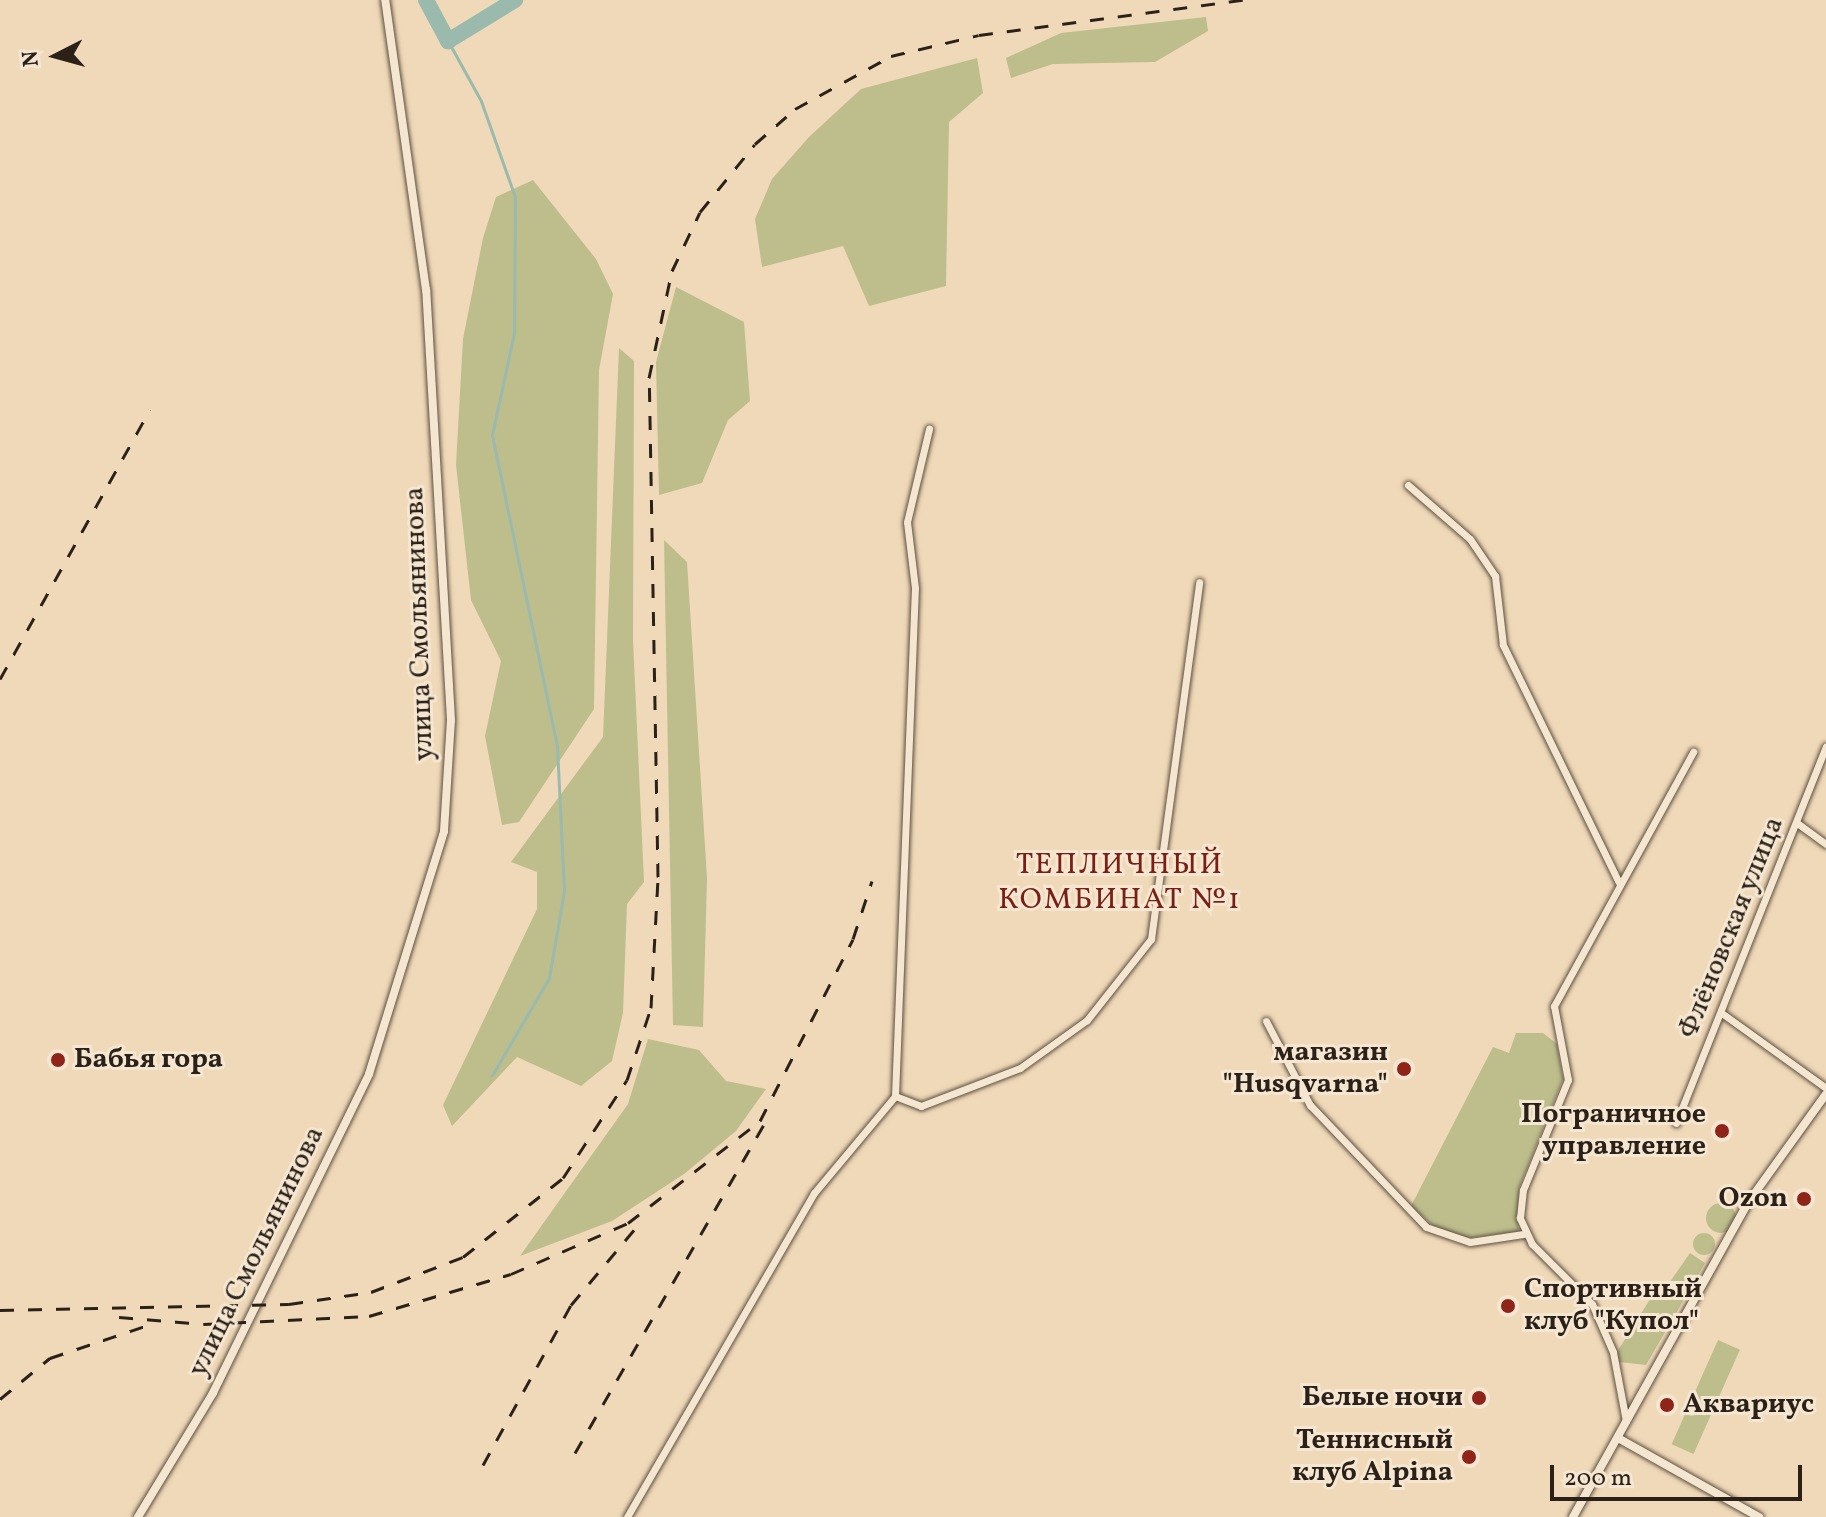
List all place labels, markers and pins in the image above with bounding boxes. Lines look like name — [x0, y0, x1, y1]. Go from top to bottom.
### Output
place label: магазин "Husqvarna" — [1223, 1036, 1388, 1102]
place label: Бабья гора — [74, 1043, 223, 1077]
marker: Бабья гора — [49, 1051, 67, 1069]
marker: магазин "Husqvarna" — [1395, 1060, 1413, 1078]
place label: Пограничное управление — [1521, 1098, 1706, 1164]
marker: Пограничное управление — [1713, 1122, 1731, 1140]
place label: Ozon — [1718, 1182, 1788, 1216]
marker: Ozon — [1795, 1190, 1813, 1208]
place label: Спортивный клуб "Купол" — [1524, 1273, 1702, 1339]
marker: Спортивный клуб "Купол" — [1499, 1297, 1517, 1315]
place label: Белые ночи — [1302, 1381, 1463, 1415]
place label: Аквариус — [1683, 1388, 1814, 1422]
marker: Белые ночи — [1470, 1389, 1488, 1407]
marker: Аквариус — [1658, 1396, 1676, 1414]
place label: Теннисный клуб Alpina — [1292, 1424, 1453, 1490]
marker: Теннисный клуб Alpina — [1460, 1448, 1478, 1466]

